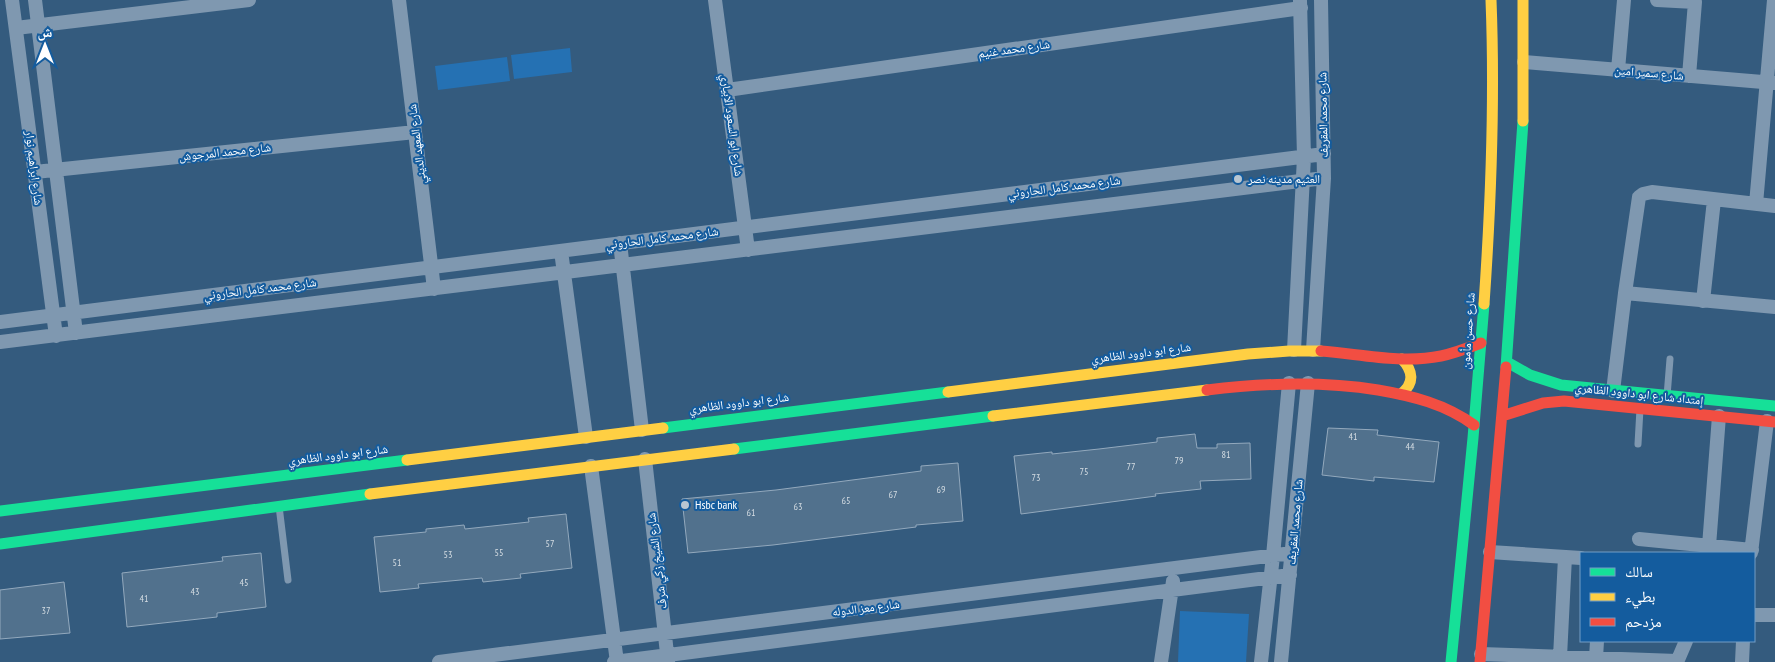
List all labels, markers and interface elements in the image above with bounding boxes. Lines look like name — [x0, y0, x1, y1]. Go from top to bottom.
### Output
north arrow — [20, 20, 70, 70]
text: ش — [38, 23, 53, 41]
street label: شارع محمد غنيم — [977, 36, 1051, 62]
street label: شارع سمير امين — [1614, 62, 1684, 84]
street label: شارع محمد المقريف — [1314, 72, 1332, 158]
street label: شارع ابو السعود الابياري — [715, 73, 747, 177]
street label: شارع المعهد الديني — [404, 103, 432, 185]
street label: شارع ابراهيم نوار — [21, 129, 47, 206]
street label: شارع محمد المرجوش — [178, 139, 272, 165]
place label: العثيم مدينه نصر — [1247, 171, 1320, 187]
street label: شارع محمد كامل الحاروني — [1007, 172, 1122, 204]
marker: العثيم مدينه نصر — [1232, 173, 1244, 185]
street label: شارع محمد كامل الحاروني — [605, 223, 720, 255]
street label: شارع محمد كامل الحاروني — [203, 274, 318, 306]
street label: شارع حسن مأمون — [1457, 292, 1479, 370]
street label: شارع ابو داوود الظاهري — [1090, 339, 1192, 369]
street label: إمتداد شارع ابو داوود الظاهري — [1574, 379, 1704, 411]
street label: شارع ابو داوود الظاهري — [688, 389, 790, 419]
house number: 41 — [1349, 430, 1358, 443]
house number: 44 — [1406, 440, 1415, 453]
street label: شارع ابو داوود الظاهري — [287, 441, 389, 471]
house number: 81 — [1222, 448, 1231, 461]
house number: 79 — [1175, 454, 1184, 467]
house number: 77 — [1127, 460, 1136, 473]
house number: 75 — [1080, 465, 1089, 478]
house number: 73 — [1032, 471, 1041, 484]
street label: شارع محمد المقريف — [1283, 478, 1307, 565]
house number: 69 — [937, 483, 946, 496]
house number: 67 — [889, 488, 898, 501]
house number: 65 — [842, 494, 851, 507]
place label: Hsbc bank — [695, 497, 738, 512]
marker: Hsbc bank — [679, 499, 691, 511]
house number: 63 — [794, 500, 803, 513]
house number: 61 — [747, 506, 756, 519]
street label: شارع الشيخ زكي شرف — [643, 512, 673, 610]
house number: 57 — [546, 537, 555, 550]
house number: 55 — [495, 546, 504, 559]
house number: 53 — [444, 548, 453, 561]
legend — [1580, 552, 1755, 642]
house number: 51 — [393, 556, 402, 569]
text: سالك — [1625, 562, 1653, 581]
house number: 45 — [240, 576, 249, 589]
house number: 43 — [191, 585, 200, 598]
text: بطيء — [1625, 587, 1655, 609]
house number: 41 — [140, 592, 149, 605]
street label: شارع معز الدوله — [831, 596, 901, 620]
house number: 37 — [42, 604, 51, 617]
text: مزدحم — [1625, 612, 1662, 632]

